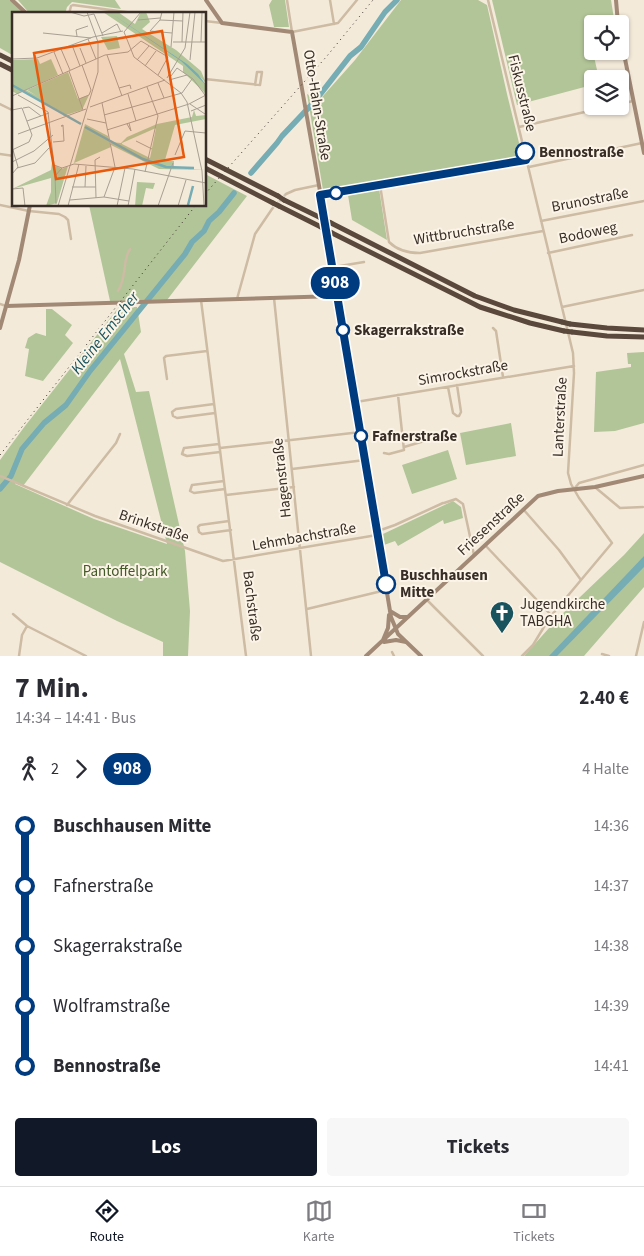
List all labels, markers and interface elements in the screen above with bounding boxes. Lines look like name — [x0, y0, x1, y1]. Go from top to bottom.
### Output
inset map — [12, 12, 206, 206]
map controls — [584, 15, 629, 115]
button: locate — [584, 15, 629, 60]
street label: Otto-Hahn-Straße — [298, 48, 336, 162]
street label: Fiskusstraße — [502, 52, 542, 134]
button: layers — [584, 70, 629, 115]
marker: Bennostraße — [515, 142, 535, 162]
place label: Bennostraße — [539, 142, 624, 163]
street label: Brunostraße — [550, 182, 630, 218]
unlabelled marker — [329, 186, 343, 200]
street label: Wittbruchstraße — [412, 214, 516, 250]
street label: Bodoweg — [557, 217, 619, 249]
line badge: 908 — [306, 267, 364, 299]
text: 908 — [321, 270, 349, 295]
water label: Kleine Emscher — [66, 286, 145, 379]
place label: Skagerrakstraße — [354, 320, 464, 341]
marker: Skagerrakstraße — [336, 323, 350, 337]
street label: Simrockstraße — [416, 355, 510, 391]
street label: Lanterstraße — [547, 376, 573, 458]
place label: Fafnerstraße — [372, 426, 458, 447]
marker: Fafnerstraße — [354, 429, 368, 443]
street label: Hagenstraße — [267, 437, 297, 519]
street label: Friesenstraße — [453, 487, 529, 561]
street label: Brinkstraße — [116, 504, 192, 548]
street label: Lehmbachstraße — [250, 518, 358, 556]
park label: Pantoffelpark — [83, 561, 168, 582]
place label: Buschhausen Mitte — [400, 565, 488, 603]
street label: Bachstraße — [237, 570, 267, 642]
marker: Buschhausen Mitte — [376, 574, 396, 594]
place label: Jugendkirche TABGHA — [520, 594, 605, 632]
church icon: Jugendkirche TABGHA — [489, 600, 515, 634]
text: 7 Min. — [15, 668, 89, 708]
text: 2.40 € — [579, 685, 629, 712]
text: 14:34 – 14:41 · Bus — [15, 707, 136, 729]
icon: walk — [15, 755, 43, 783]
icon: forward — [67, 755, 95, 783]
text: 908 — [113, 756, 141, 781]
text: 2 — [51, 758, 59, 780]
text: 4 Halte — [582, 758, 629, 780]
text: Buschhausen Mitte — [53, 813, 211, 840]
text: 14:36 — [593, 815, 629, 837]
text: Fafnerstraße — [53, 873, 153, 900]
text: 14:37 — [593, 875, 629, 897]
text: Skagerrakstraße — [53, 933, 183, 960]
text: 14:38 — [593, 935, 629, 957]
text: Wolframstraße — [53, 993, 170, 1020]
text: 14:39 — [593, 995, 629, 1017]
text: Bennostraße — [53, 1053, 161, 1080]
text: 14:41 — [593, 1055, 629, 1077]
button: Los — [15, 1118, 317, 1176]
button: Tickets — [327, 1118, 629, 1176]
tab: Route — [89, 1197, 124, 1247]
tab: Karte — [303, 1197, 334, 1247]
tab: Tickets — [513, 1197, 555, 1247]

